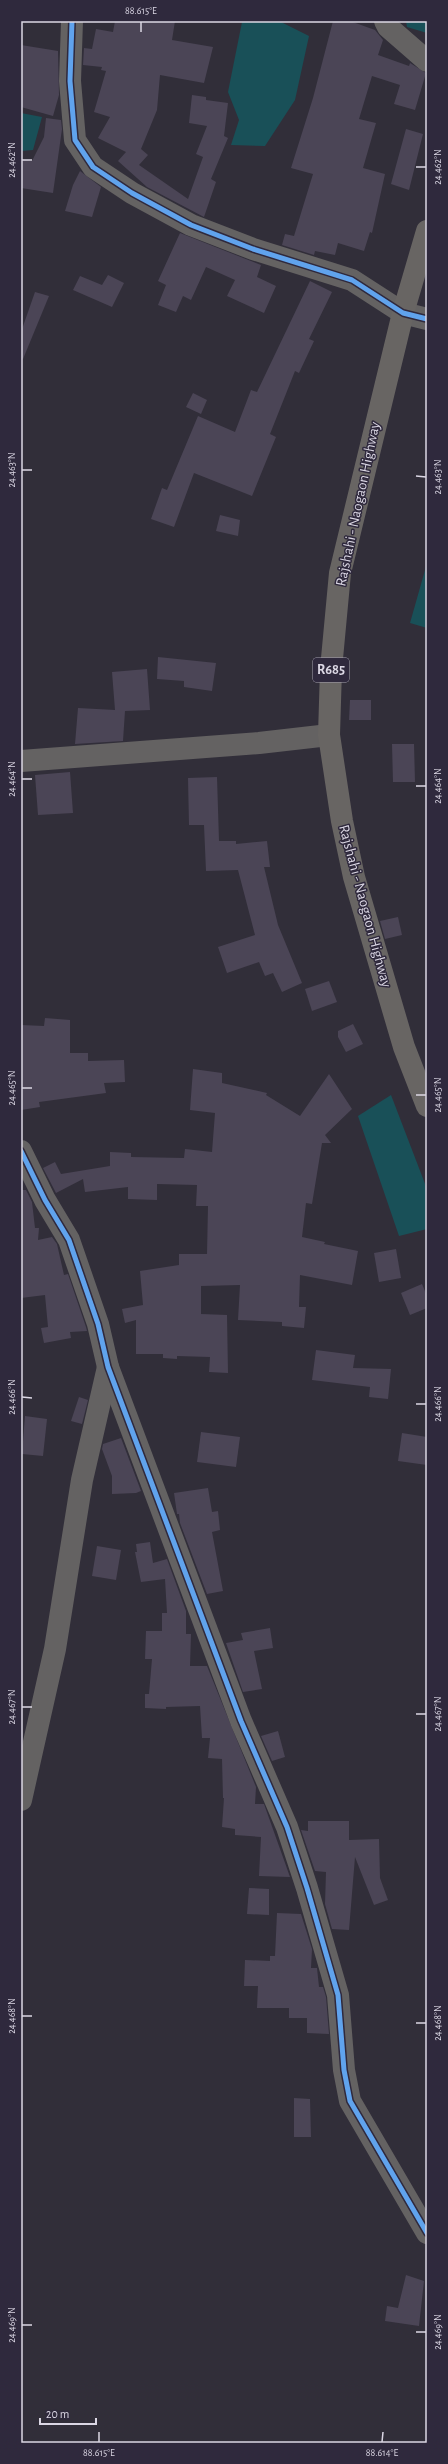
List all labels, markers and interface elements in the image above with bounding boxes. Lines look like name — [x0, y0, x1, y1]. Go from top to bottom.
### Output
text: 88.615°E — [125, 6, 157, 16]
text: 24.462°N — [7, 142, 17, 178]
text: 24.462°N — [433, 149, 443, 185]
street label: Rajshahi - Naogaon Highway — [333, 420, 383, 588]
text: 24.463°N — [7, 452, 17, 488]
text: 24.463°N — [433, 459, 443, 495]
road number: R685 — [313, 658, 349, 682]
text: 24.464°N — [7, 761, 17, 797]
text: 24.464°N — [433, 768, 443, 804]
street label: Rajshahi - Naogaon Highway — [336, 823, 394, 989]
text: 24.465°N — [7, 1070, 17, 1106]
text: 24.465°N — [433, 1077, 443, 1113]
text: 24.466°N — [7, 1379, 17, 1415]
text: 24.466°N — [433, 1386, 443, 1422]
text: 24.467°N — [7, 1689, 17, 1725]
text: 24.467°N — [433, 1696, 443, 1732]
text: 24.468°N — [7, 1998, 17, 2034]
text: 24.468°N — [433, 2005, 443, 2041]
text: 24.469°N — [7, 2307, 17, 2343]
text: 24.469°N — [433, 2314, 443, 2350]
scale bar — [40, 2400, 96, 2426]
text: 20 m — [46, 2408, 69, 2420]
text: 88.615°E — [83, 2448, 115, 2458]
text: 88.614°E — [366, 2448, 398, 2458]

